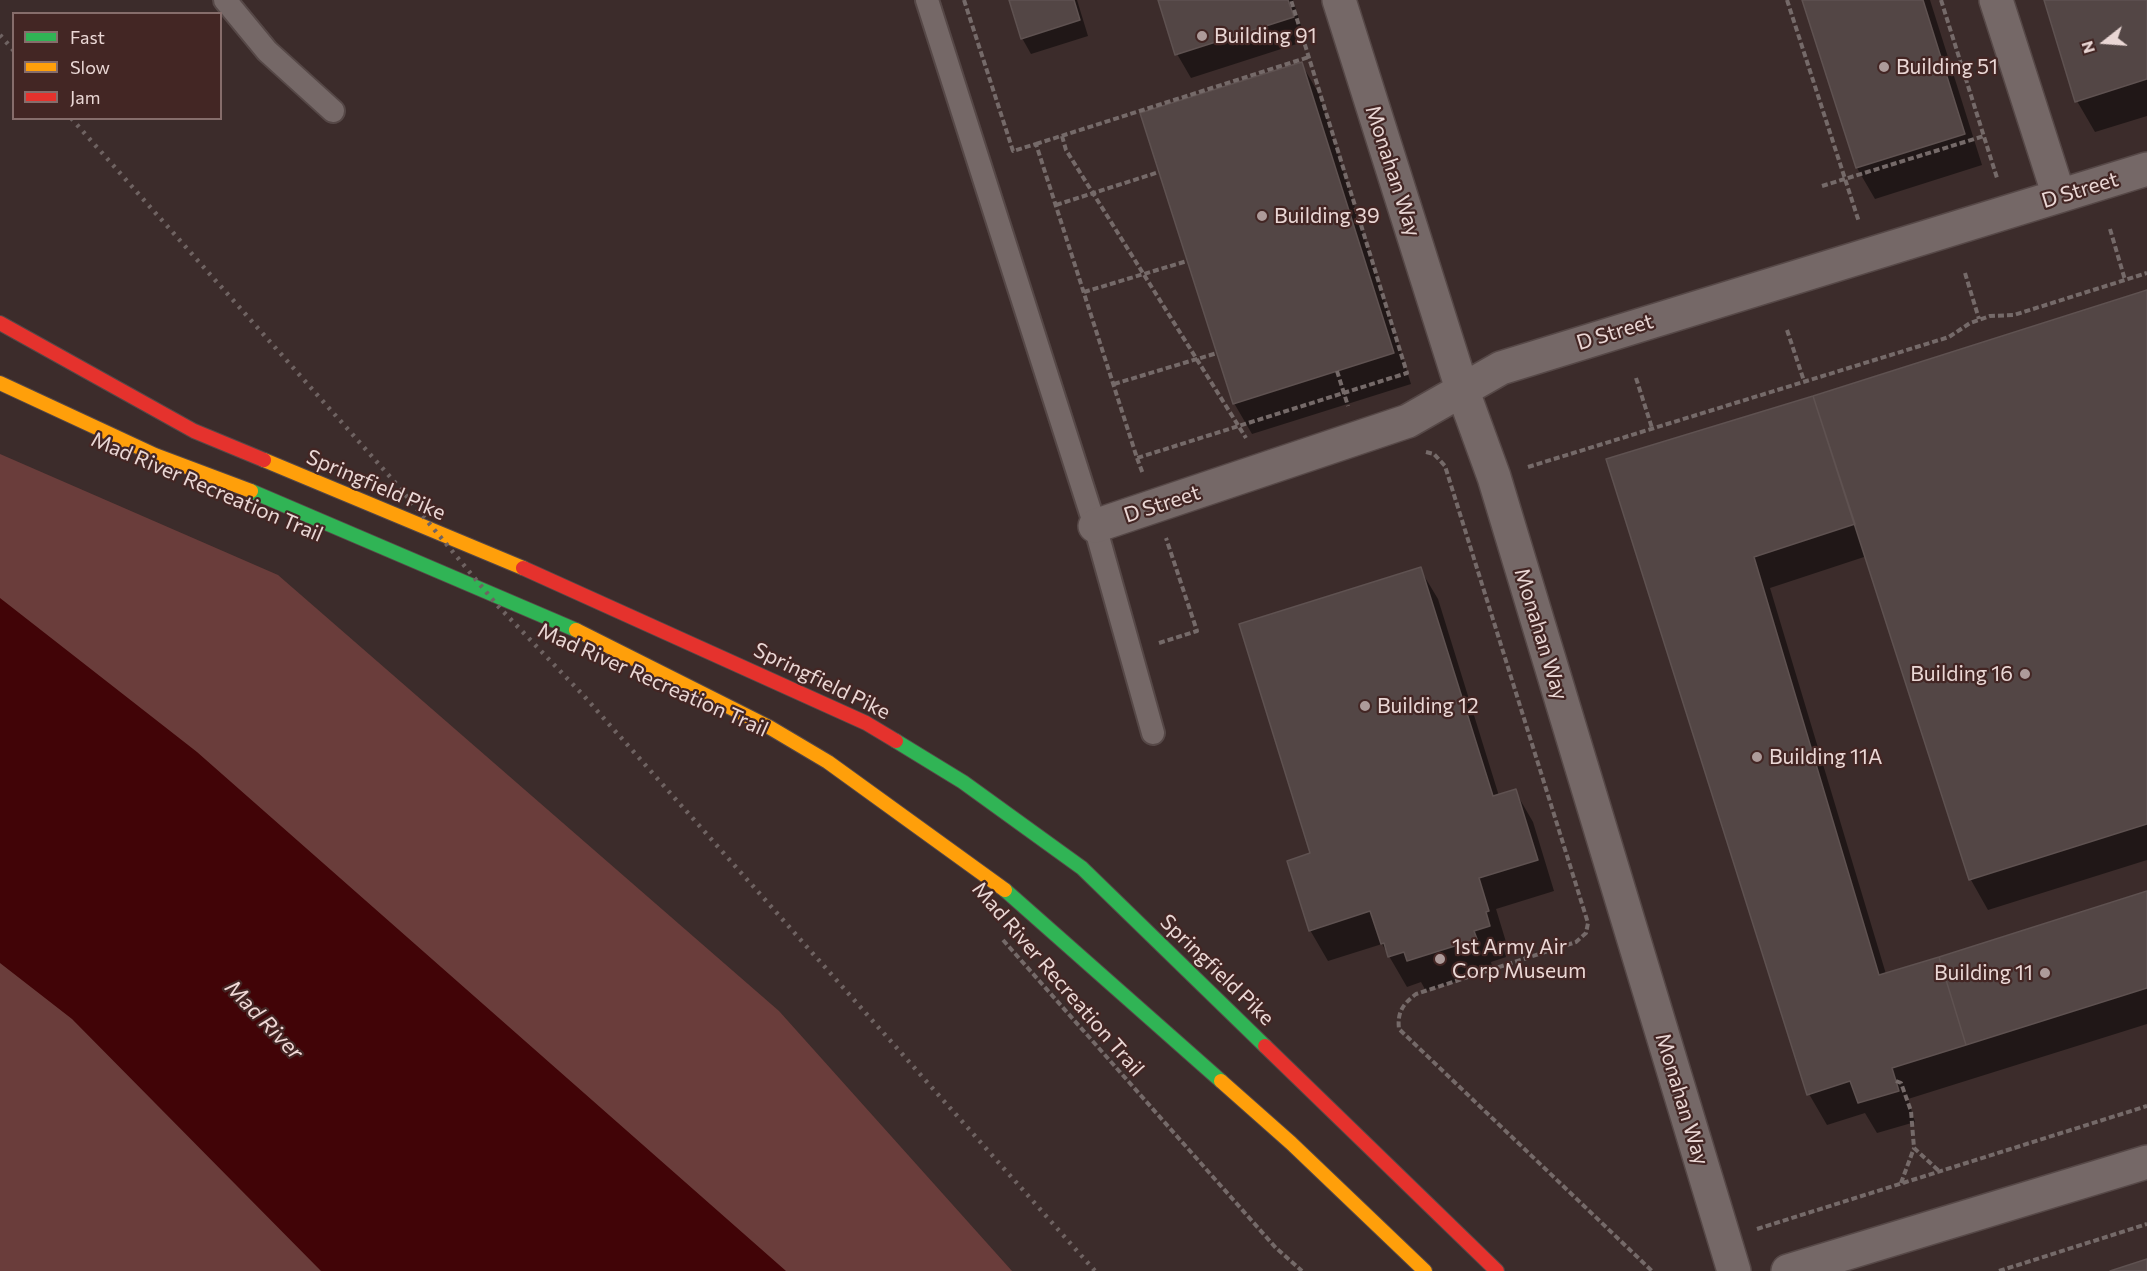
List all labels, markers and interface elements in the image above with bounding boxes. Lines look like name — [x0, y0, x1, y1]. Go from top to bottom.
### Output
legend — [12, 12, 222, 120]
north arrow — [2075, 12, 2135, 72]
place label: Building 91 — [1214, 23, 1317, 49]
text: Fast — [70, 26, 105, 48]
marker: Building 91 — [1195, 29, 1209, 43]
text: N — [2076, 39, 2098, 56]
place label: Building 51 — [1896, 54, 1998, 80]
text: Slow — [70, 56, 110, 78]
marker: Building 51 — [1877, 60, 1891, 74]
text: Jam — [70, 86, 100, 108]
street label: Monahan Way — [1360, 102, 1426, 240]
street label: D Street — [2039, 166, 2121, 214]
place label: Building 39 — [1274, 203, 1380, 229]
marker: Building 39 — [1255, 209, 1269, 223]
street label: D Street — [1574, 308, 1656, 356]
street label: Mad River Recreation Trail — [87, 427, 327, 547]
street label: Springfield Pike — [303, 444, 449, 526]
street label: D Street — [1121, 480, 1203, 528]
street label: Monahan Way — [1509, 565, 1573, 703]
street label: Mad River Recreation Trail — [534, 618, 772, 742]
street label: Springfield Pike — [750, 637, 894, 725]
place label: Building 16 — [1910, 661, 2013, 687]
marker: Building 16 — [2018, 667, 2032, 681]
place label: Building 12 — [1377, 693, 1479, 719]
marker: Building 12 — [1358, 699, 1372, 713]
place label: Building 11A — [1769, 744, 1882, 770]
marker: Building 11A — [1750, 750, 1764, 764]
street label: Mad River Recreation Trail — [967, 877, 1149, 1081]
street label: Springfield Pike — [1155, 909, 1279, 1031]
place label: 1st Army Air Corp Museum — [1452, 934, 1586, 984]
marker: 1st Army Air Corp Museum — [1433, 952, 1447, 966]
place label: Building 11 — [1934, 960, 2033, 986]
marker: Building 11 — [2038, 966, 2052, 980]
water label: Mad River — [219, 974, 309, 1066]
street label: Monahan Way — [1650, 1030, 1714, 1168]

